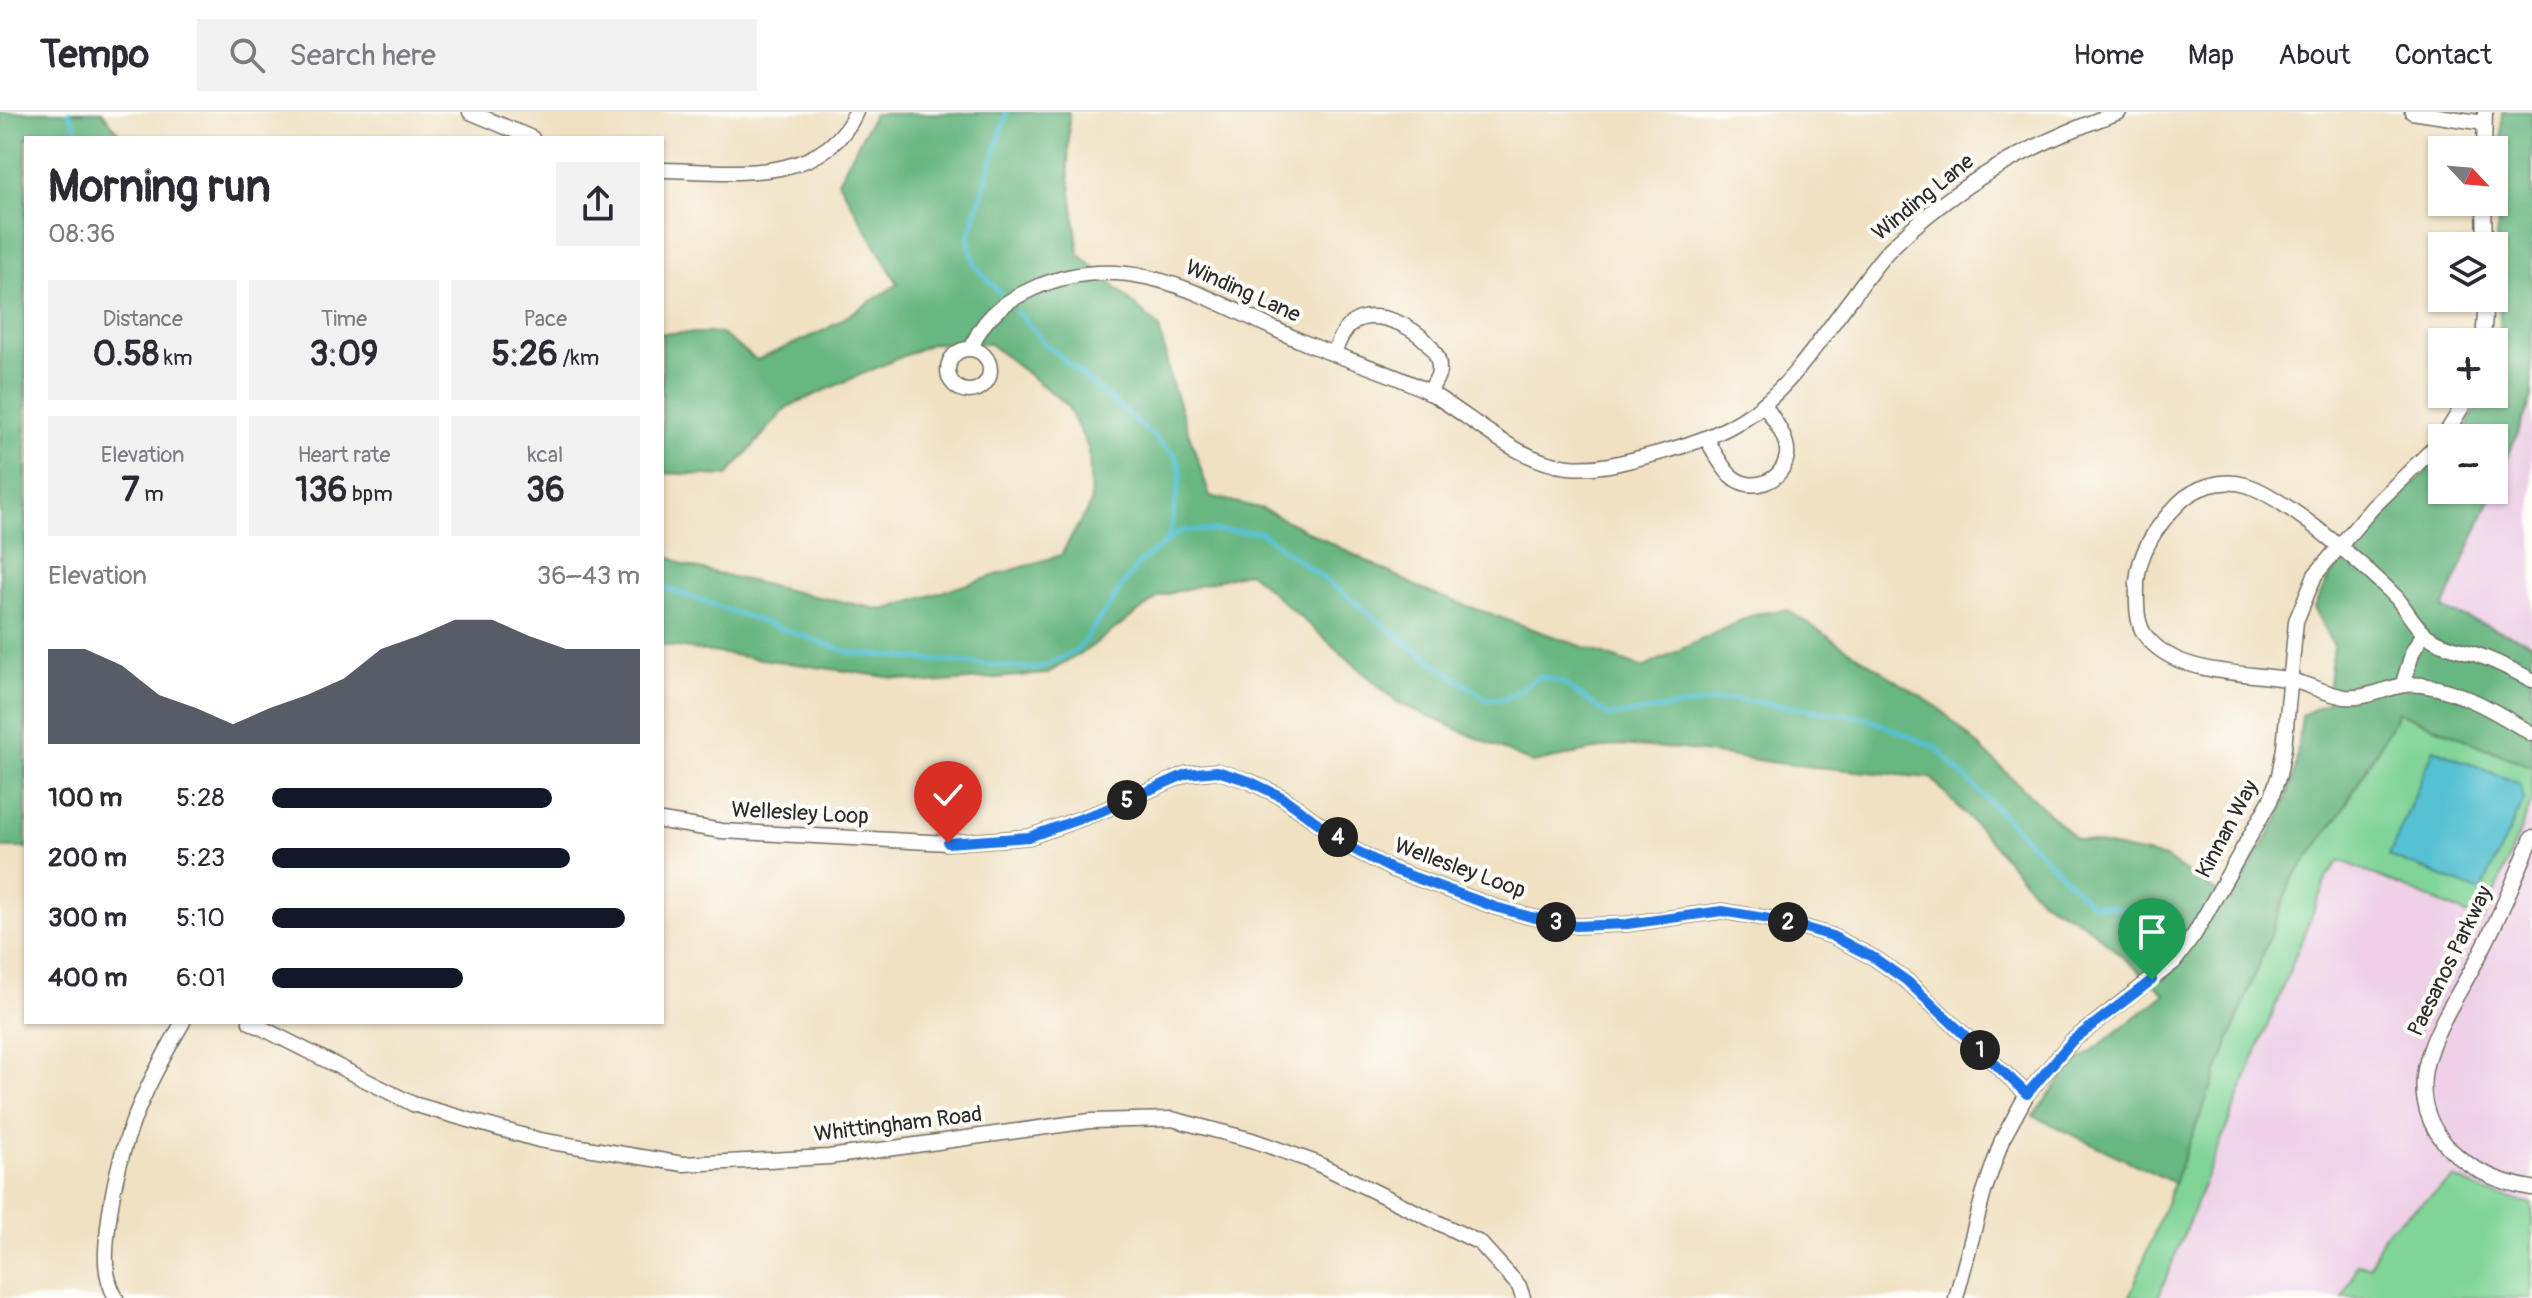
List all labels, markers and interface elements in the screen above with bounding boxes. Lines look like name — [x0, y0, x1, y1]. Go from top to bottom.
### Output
search box — [197, 19, 757, 91]
text: Tempo — [40, 31, 149, 79]
icon: search — [225, 33, 269, 77]
text: Search here — [289, 37, 436, 74]
text: Home — [2073, 38, 2144, 73]
text: Map — [2188, 38, 2234, 73]
text: About — [2278, 38, 2351, 73]
text: Contact — [2395, 38, 2492, 73]
north arrow — [2428, 136, 2508, 216]
map controls — [2428, 136, 2508, 504]
street label: Winding Lane — [1866, 147, 1980, 247]
text: Morning run — [48, 160, 271, 215]
button: share — [556, 162, 640, 246]
text: 08:36 — [48, 218, 115, 250]
button: layers — [2428, 232, 2508, 312]
street label: Winding Lane — [1181, 253, 1305, 329]
text: Distance — [102, 305, 183, 333]
text: Time — [321, 305, 367, 333]
text: Pace — [524, 305, 567, 333]
button: + — [2428, 328, 2508, 408]
text: 0.58 — [93, 333, 159, 376]
text: 3:09 — [310, 333, 378, 376]
text: 5:26 — [491, 333, 558, 376]
text: km — [159, 344, 193, 372]
text: /km — [558, 344, 599, 372]
button: − — [2428, 424, 2508, 504]
text: Elevation — [101, 441, 185, 469]
text: Heart rate — [298, 441, 390, 469]
text: kcal — [527, 441, 563, 469]
text: 7 — [122, 469, 140, 512]
text: 136 — [295, 469, 347, 512]
text: 36 — [526, 469, 565, 512]
text: m — [140, 480, 164, 508]
text: bpm — [347, 480, 393, 508]
text: Elevation — [48, 560, 147, 592]
text: 36–43 m — [537, 560, 640, 592]
pin — [914, 761, 982, 843]
icon: check — [926, 773, 970, 817]
street label: Kinnan Way — [2190, 775, 2264, 883]
pin: 5 — [1107, 780, 1147, 820]
text: 100 m — [48, 782, 122, 814]
text: 5:28 — [176, 782, 225, 814]
text: 5 — [1121, 786, 1133, 814]
street label: Wellesley Loop — [731, 795, 869, 831]
pin: 4 — [1318, 817, 1358, 857]
text: 4 — [1332, 823, 1344, 851]
street label: Wellesley Loop — [1391, 831, 1529, 905]
text: 200 m — [48, 842, 127, 874]
text: 5:23 — [176, 842, 225, 874]
street label: Paesanos Parkway — [2401, 881, 2499, 1041]
pin — [2118, 898, 2186, 980]
text: 300 m — [48, 902, 127, 934]
text: 5:10 — [176, 902, 225, 934]
pin: 3 — [1536, 902, 1576, 942]
pin: 2 — [1768, 902, 1808, 942]
text: 3 — [1550, 908, 1562, 936]
text: 2 — [1782, 908, 1794, 936]
icon: arrive — [2130, 910, 2174, 954]
text: 400 m — [48, 962, 127, 994]
text: 6:01 — [176, 962, 226, 994]
pin: 1 — [1960, 1030, 2000, 1070]
text: 1 — [1976, 1036, 1984, 1064]
street label: Whittingham Road — [813, 1100, 983, 1148]

